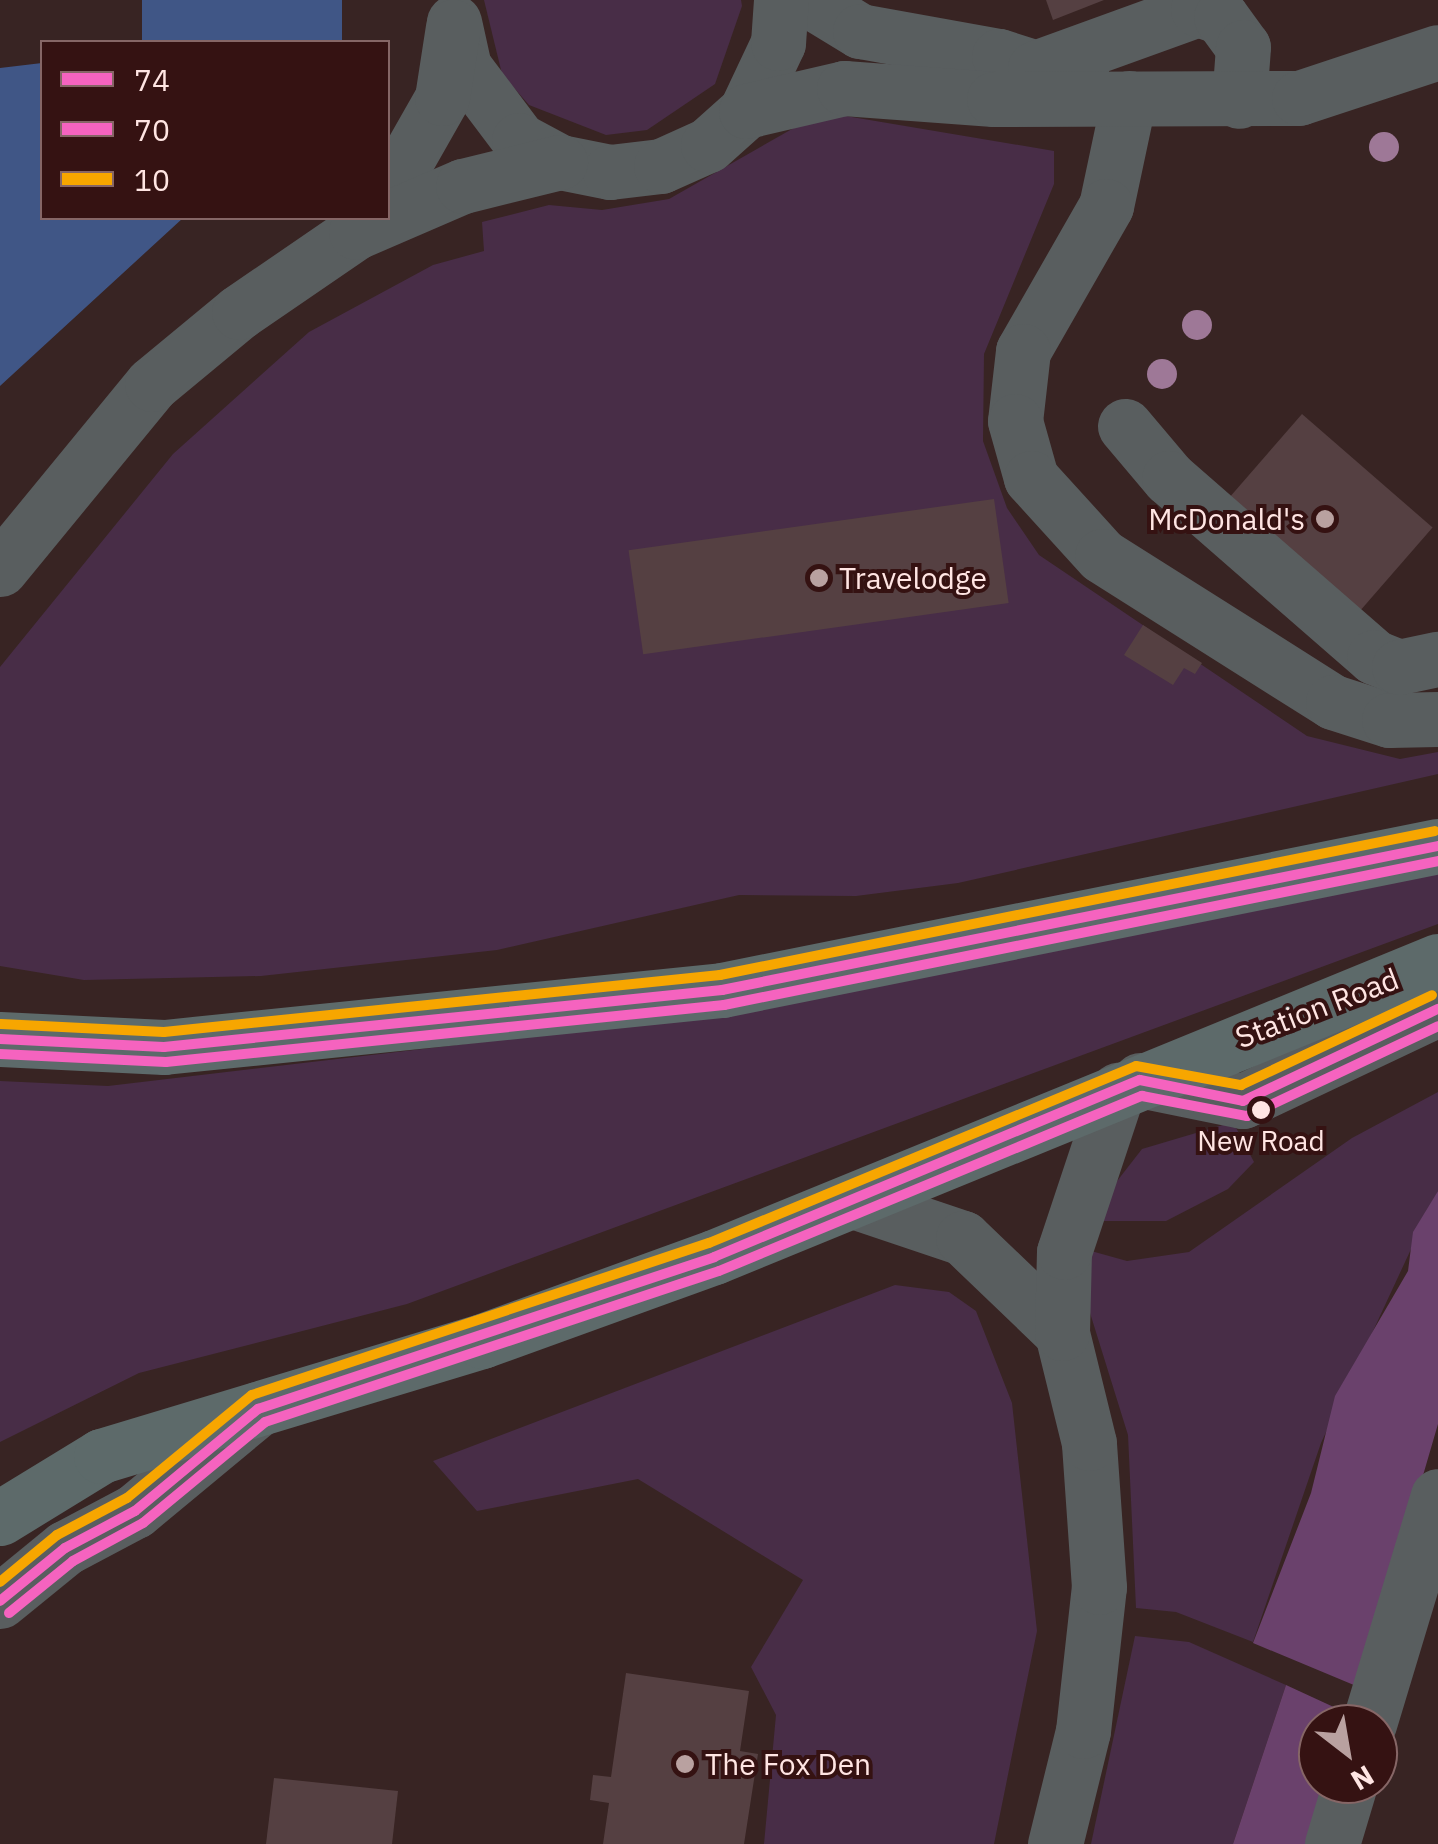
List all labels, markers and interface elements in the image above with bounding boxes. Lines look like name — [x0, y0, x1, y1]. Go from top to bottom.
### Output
legend — [40, 40, 390, 220]
text: 74 — [134, 60, 170, 99]
text: 70 — [134, 110, 170, 149]
text: 10 — [134, 160, 170, 199]
place label: McDonald's — [1148, 501, 1305, 537]
marker: McDonald's — [1314, 508, 1336, 530]
place label: Travelodge — [839, 560, 987, 596]
marker: Travelodge — [808, 567, 830, 589]
street label: Station Road — [1230, 960, 1404, 1056]
marker: New Road — [1251, 1100, 1271, 1120]
place label: New Road — [1197, 1124, 1325, 1158]
north arrow — [1298, 1704, 1398, 1804]
place label: The Fox Den — [705, 1746, 871, 1782]
marker: The Fox Den — [674, 1753, 696, 1775]
text: N — [1344, 1757, 1381, 1800]

